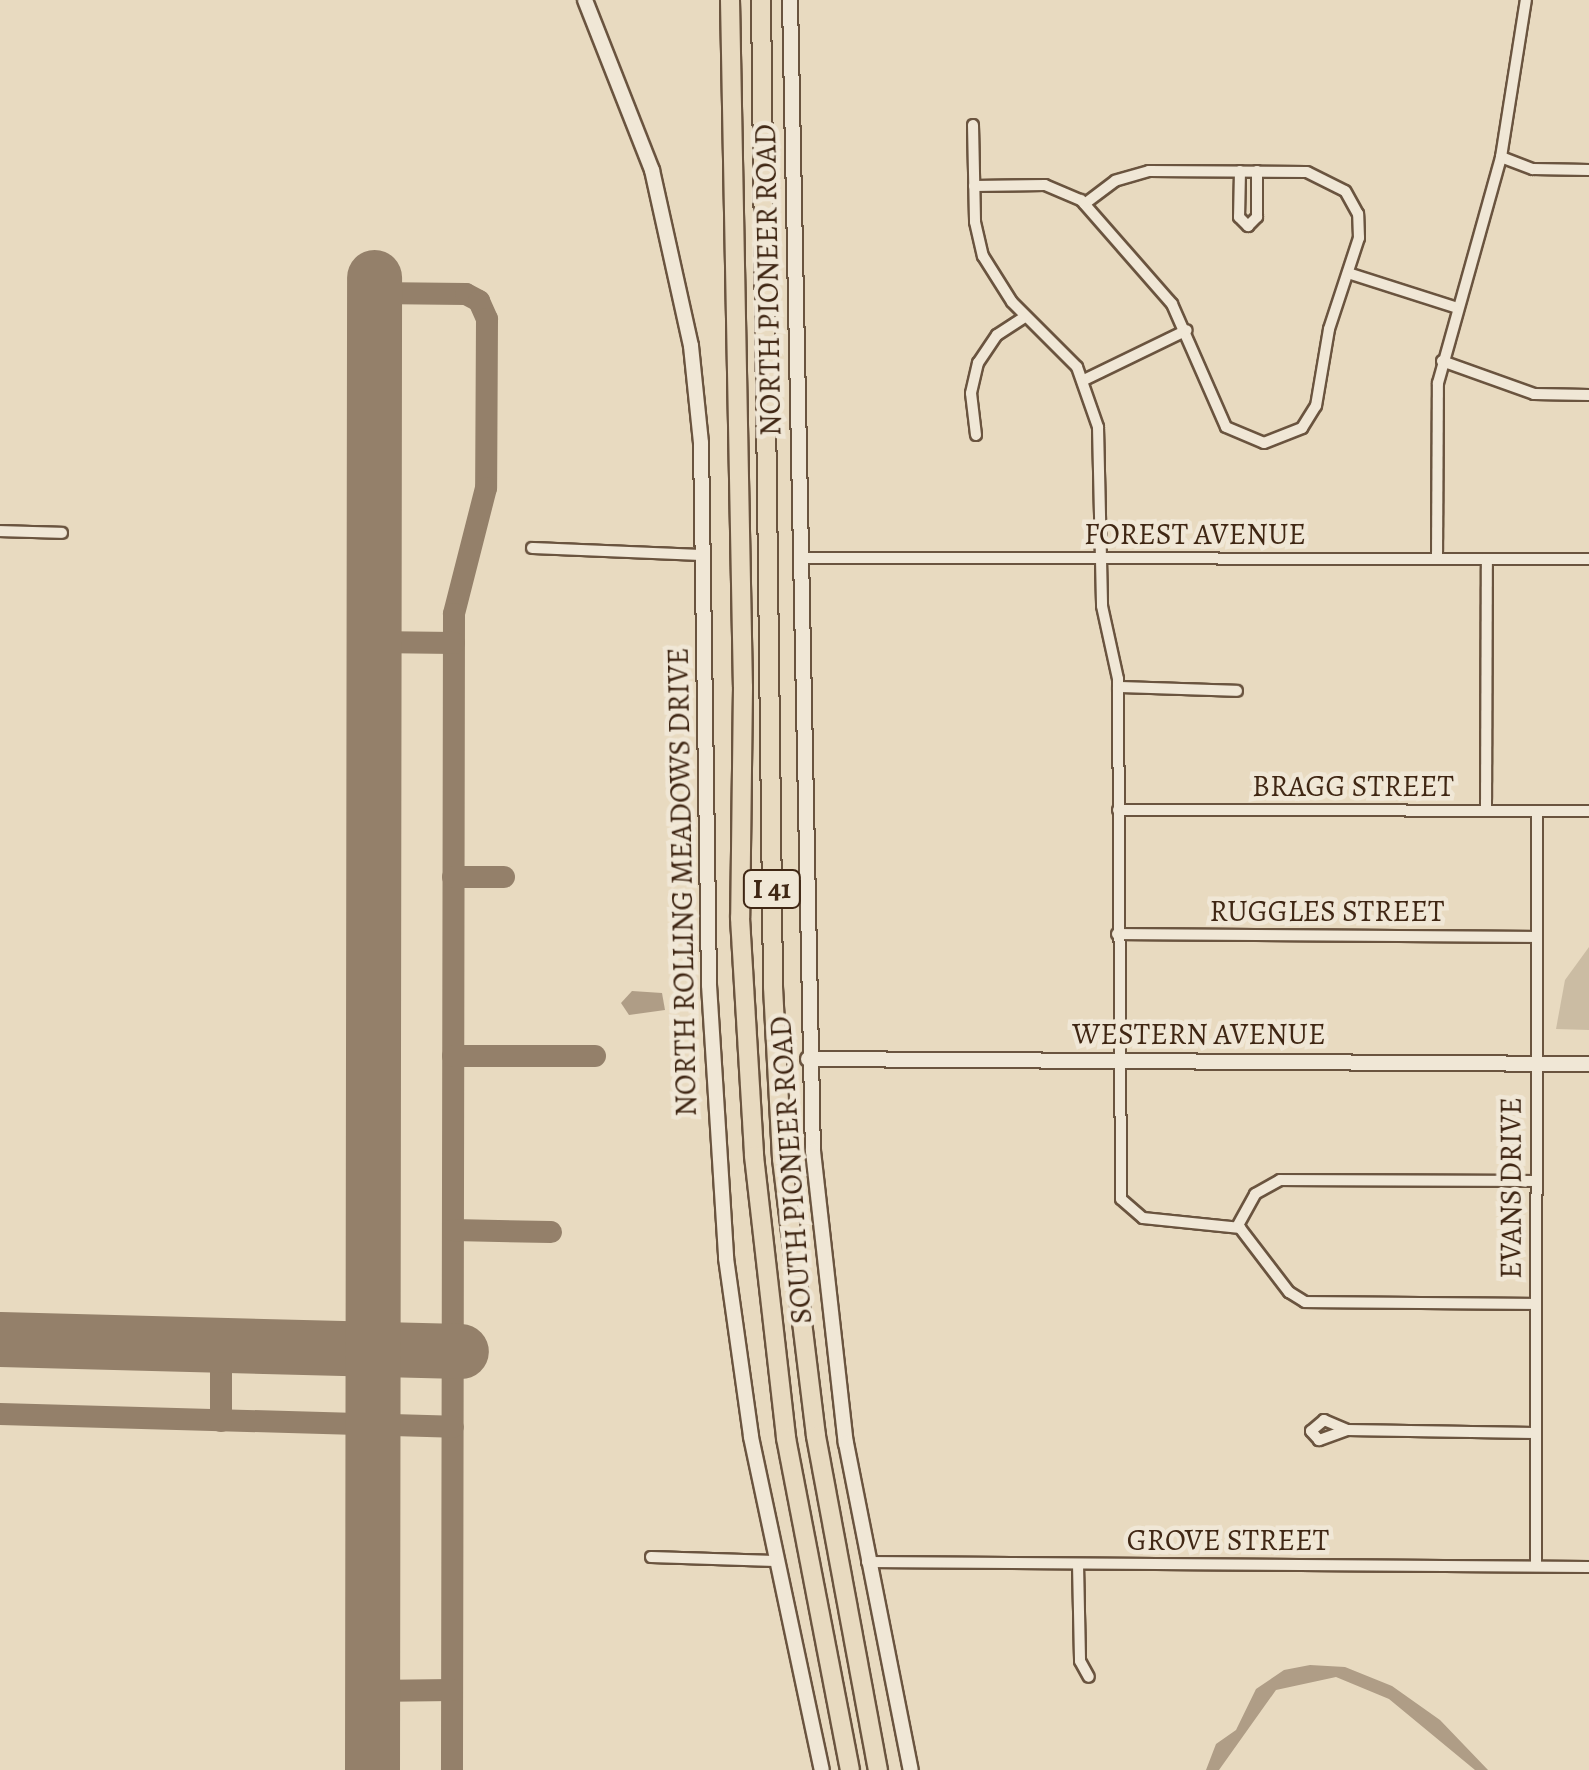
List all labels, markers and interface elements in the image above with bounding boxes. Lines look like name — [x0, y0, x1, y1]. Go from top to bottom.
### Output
street label: NORTH PIONEER ROAD — [747, 124, 789, 436]
street label: FOREST AVENUE — [1084, 516, 1306, 552]
street label: NORTH ROLLING MEADOWS DRIVE — [660, 647, 704, 1117]
street label: BRAGG STREET — [1252, 768, 1454, 804]
road number: I 41 — [742, 866, 802, 912]
street label: RUGGLES STREET — [1210, 893, 1444, 929]
street label: SOUTH PIONEER ROAD — [762, 1015, 820, 1325]
street label: WESTERN AVENUE — [1072, 1016, 1326, 1052]
street label: EVANS DRIVE — [1493, 1097, 1529, 1279]
street label: GROVE STREET — [1127, 1522, 1329, 1558]

